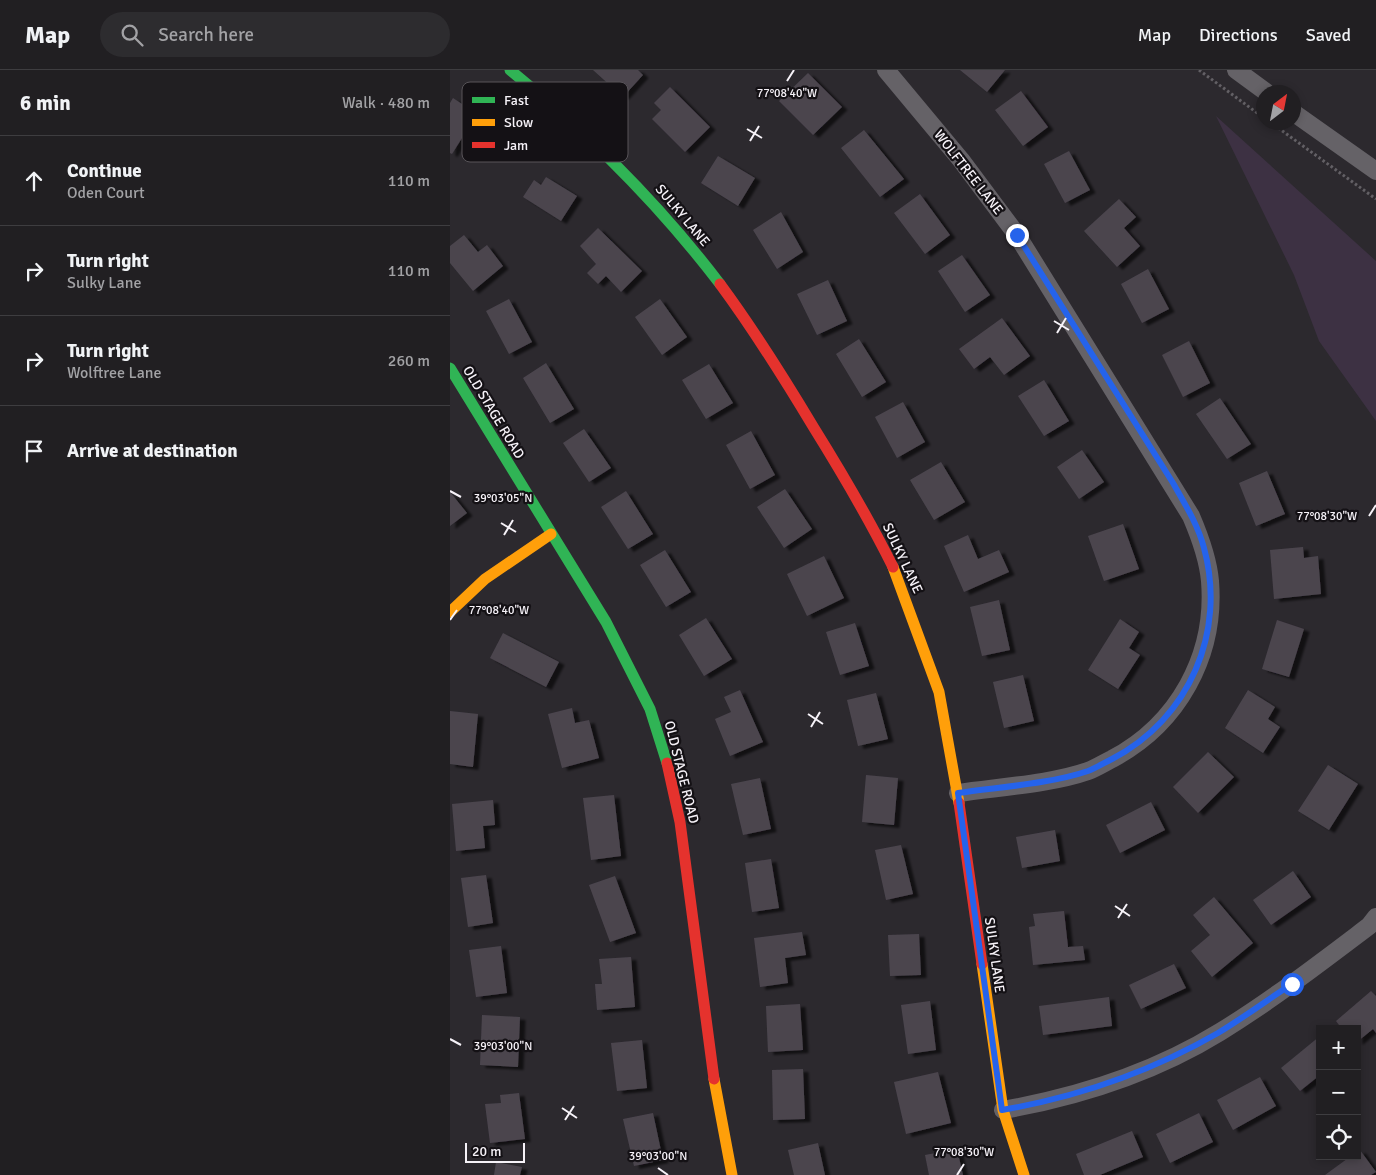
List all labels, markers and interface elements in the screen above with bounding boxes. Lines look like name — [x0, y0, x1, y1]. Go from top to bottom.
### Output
search box — [100, 12, 450, 57]
text: Map — [25, 20, 70, 50]
icon: search — [118, 21, 146, 49]
text: Search here — [158, 23, 254, 47]
text: Map — [1138, 24, 1171, 46]
text: Directions — [1199, 24, 1278, 46]
text: Saved — [1306, 24, 1351, 46]
legend — [462, 82, 628, 162]
north arrow — [1256, 85, 1301, 130]
text: 77°08'40"W — [757, 86, 817, 101]
text: 6 min — [20, 90, 71, 116]
text: Fast — [504, 92, 529, 109]
text: Walk · 480 m — [342, 93, 430, 113]
text: Slow — [504, 114, 533, 131]
street label: WOLFTREE LANE — [930, 127, 1007, 218]
text: Jam — [504, 137, 528, 154]
text: Continue — [67, 159, 142, 183]
icon: ahead — [20, 167, 48, 195]
text: 110 m — [388, 171, 430, 191]
street label: SULKY LANE — [652, 181, 714, 250]
text: Oden Court — [67, 183, 145, 203]
route end — [1006, 224, 1029, 247]
text: Turn right — [67, 249, 149, 273]
icon: right — [20, 257, 48, 285]
text: 110 m — [388, 261, 430, 281]
text: Sulky Lane — [67, 273, 141, 293]
text: Turn right — [67, 339, 149, 363]
icon: right — [20, 347, 48, 375]
text: 260 m — [388, 351, 430, 371]
text: Wolftree Lane — [67, 363, 161, 383]
street label: OLD STAGE ROAD — [459, 363, 528, 462]
icon: arrive — [20, 437, 48, 465]
text: Arrive at destination — [67, 439, 238, 463]
text: 39°03'05"N — [474, 491, 532, 506]
text: 77°08'30"W — [1297, 509, 1357, 524]
street label: SULKY LANE — [879, 520, 926, 596]
text: 77°08'40"W — [469, 603, 529, 618]
street label: OLD STAGE ROAD — [661, 719, 702, 825]
street label: SULKY LANE — [981, 916, 1008, 994]
route start — [1281, 973, 1304, 996]
map controls — [1316, 1025, 1361, 1160]
button: + — [1316, 1025, 1361, 1070]
text: 39°03'00"N — [474, 1039, 532, 1054]
button: − — [1316, 1070, 1361, 1115]
button: locate — [1316, 1115, 1361, 1160]
scale bar — [465, 1140, 525, 1163]
text: 20 m — [472, 1143, 501, 1160]
text: 77°08'30"W — [934, 1145, 994, 1160]
text: 39°03'00"N — [629, 1149, 687, 1164]

